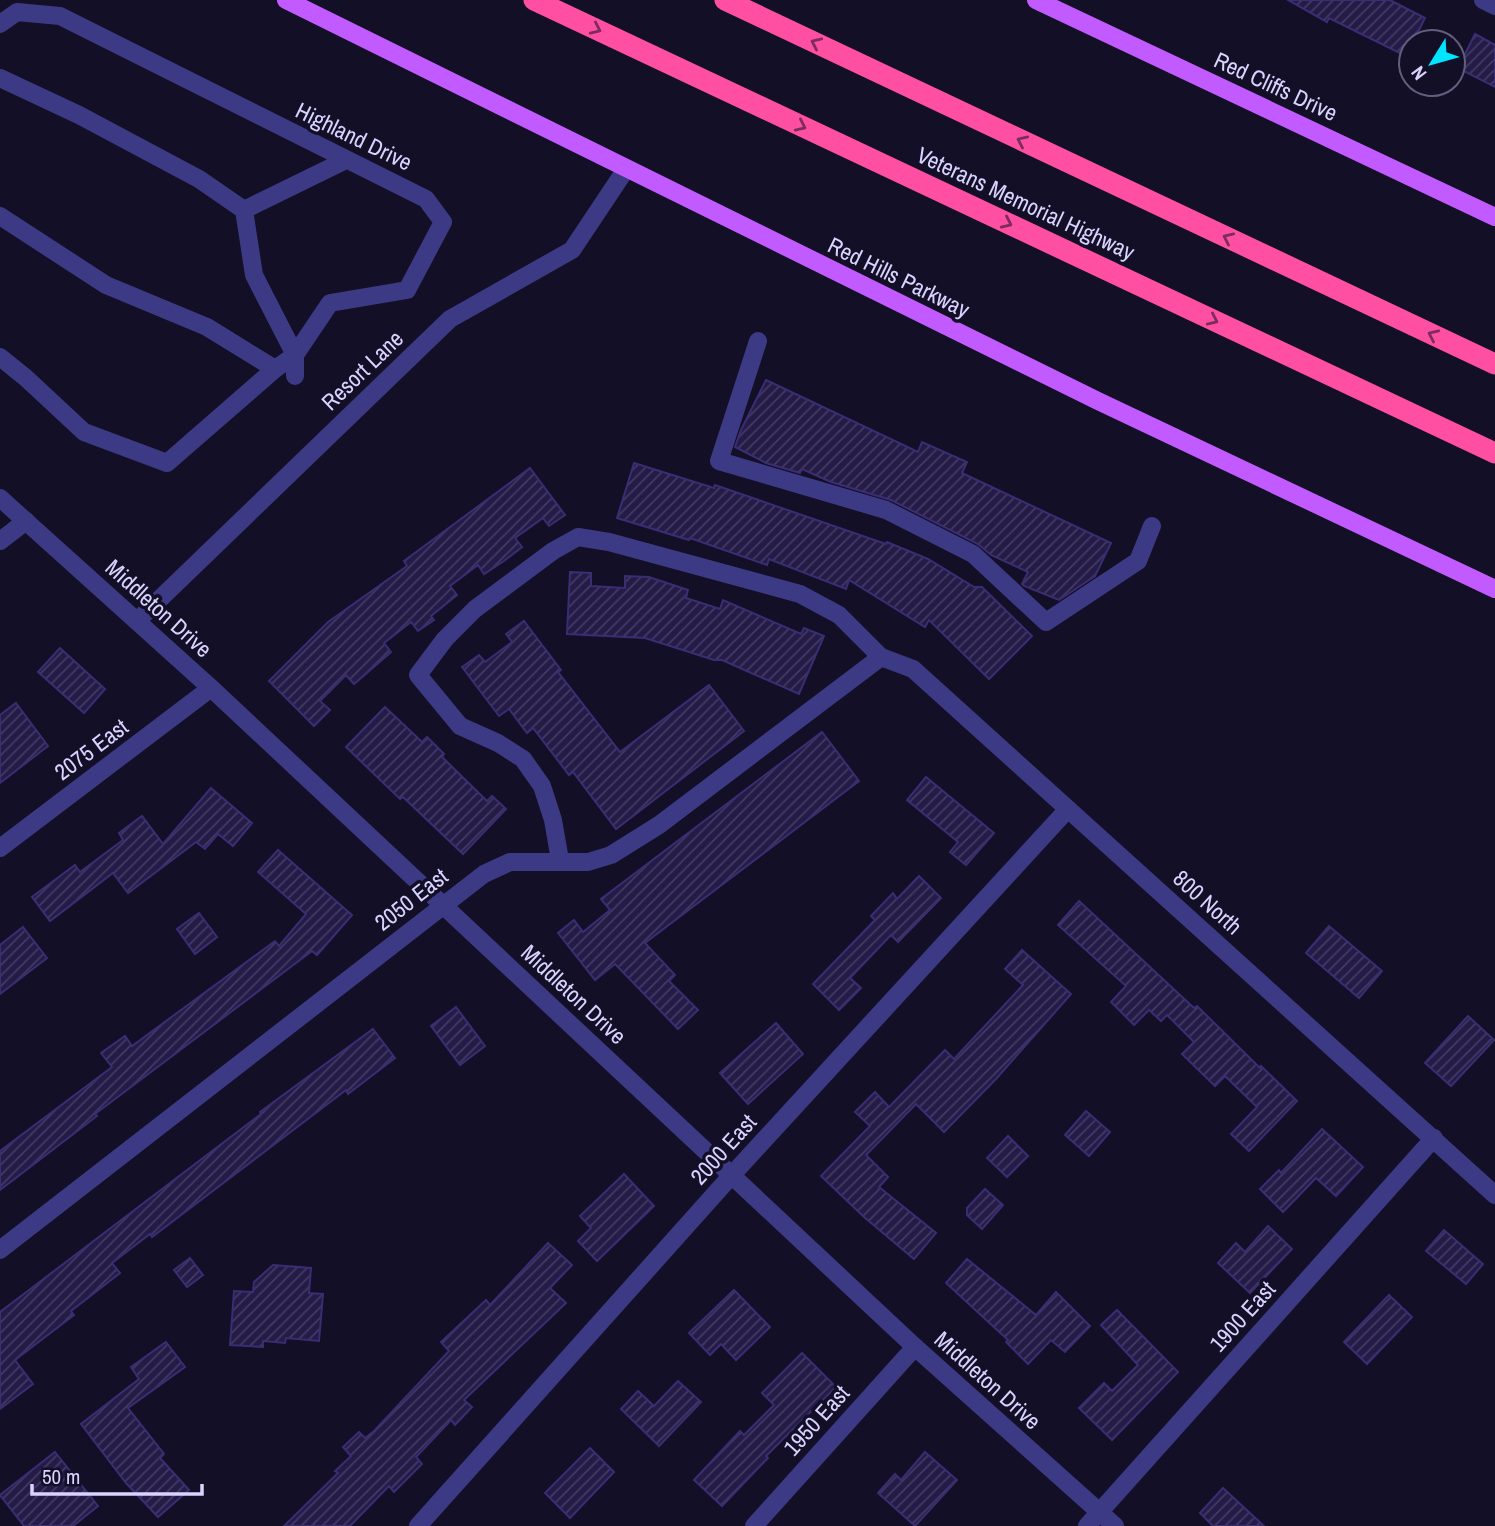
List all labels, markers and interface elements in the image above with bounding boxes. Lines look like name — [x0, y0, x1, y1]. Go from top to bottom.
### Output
one-way arrow — [589, 21, 601, 35]
north arrow — [1397, 28, 1467, 98]
one-way arrow — [811, 38, 823, 52]
street label: Red Cliffs Drive — [1209, 44, 1343, 128]
text: N — [1405, 61, 1432, 86]
street label: Highland Drive — [291, 94, 417, 178]
one-way arrow — [794, 118, 806, 132]
one-way arrow — [1017, 135, 1029, 149]
street label: Veterans Memorial Highway — [912, 139, 1140, 267]
one-way arrow — [1000, 215, 1012, 229]
street label: Red Hills Parkway — [823, 229, 976, 325]
one-way arrow — [1223, 232, 1235, 246]
one-way arrow — [1206, 312, 1218, 326]
street label: Resort Lane — [314, 323, 410, 417]
one-way arrow — [1428, 329, 1440, 343]
street label: Middleton Drive — [99, 552, 219, 664]
street label: 2075 East — [48, 711, 134, 787]
street label: 2050 East — [368, 861, 454, 937]
street label: 800 North — [1167, 863, 1249, 941]
street label: Middleton Drive — [515, 937, 633, 1051]
street label: 2000 East — [683, 1107, 763, 1191]
street label: 1900 East — [1202, 1274, 1282, 1358]
street label: Middleton Drive — [928, 1324, 1048, 1436]
street label: 1950 East — [776, 1378, 856, 1462]
scale bar — [32, 1452, 201, 1496]
text: 50 m — [42, 1462, 80, 1491]

